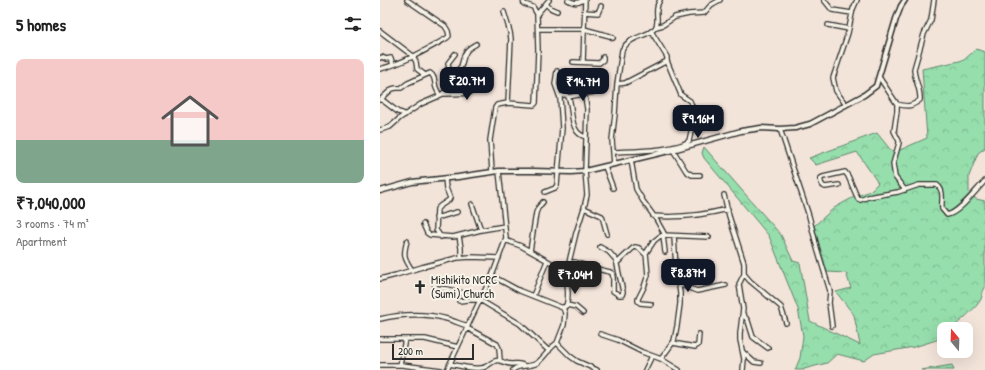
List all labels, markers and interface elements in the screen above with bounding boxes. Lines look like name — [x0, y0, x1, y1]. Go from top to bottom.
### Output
text: 5 homes — [16, 13, 66, 36]
icon: filters — [342, 13, 364, 35]
pin: ₹20.7M — [434, 67, 500, 101]
pin: ₹14.7M — [550, 68, 616, 102]
text: ₹20.7M — [449, 71, 485, 89]
text: ₹14.7M — [566, 72, 600, 90]
icon: home — [154, 85, 226, 157]
pin: ₹9.16M — [665, 105, 731, 139]
text: ₹9.16M — [682, 109, 714, 127]
text: ₹7,040,000 — [16, 191, 85, 214]
text: 3 rooms · 74 m² — [16, 214, 89, 232]
text: Apartment — [16, 232, 67, 250]
pin: ₹8.87M — [655, 259, 721, 293]
pin: ₹7.04M — [542, 261, 608, 295]
text: ₹8.87M — [670, 263, 706, 281]
text: ₹7.04M — [557, 265, 593, 283]
place label: Mishikito NCRC (Sumi) Church — [431, 271, 498, 302]
church icon: Mishikito NCRC (Sumi) Church — [412, 279, 428, 295]
north arrow — [937, 322, 973, 358]
map controls — [937, 322, 973, 358]
scale bar — [392, 342, 474, 361]
text: 200 m — [398, 344, 423, 358]

